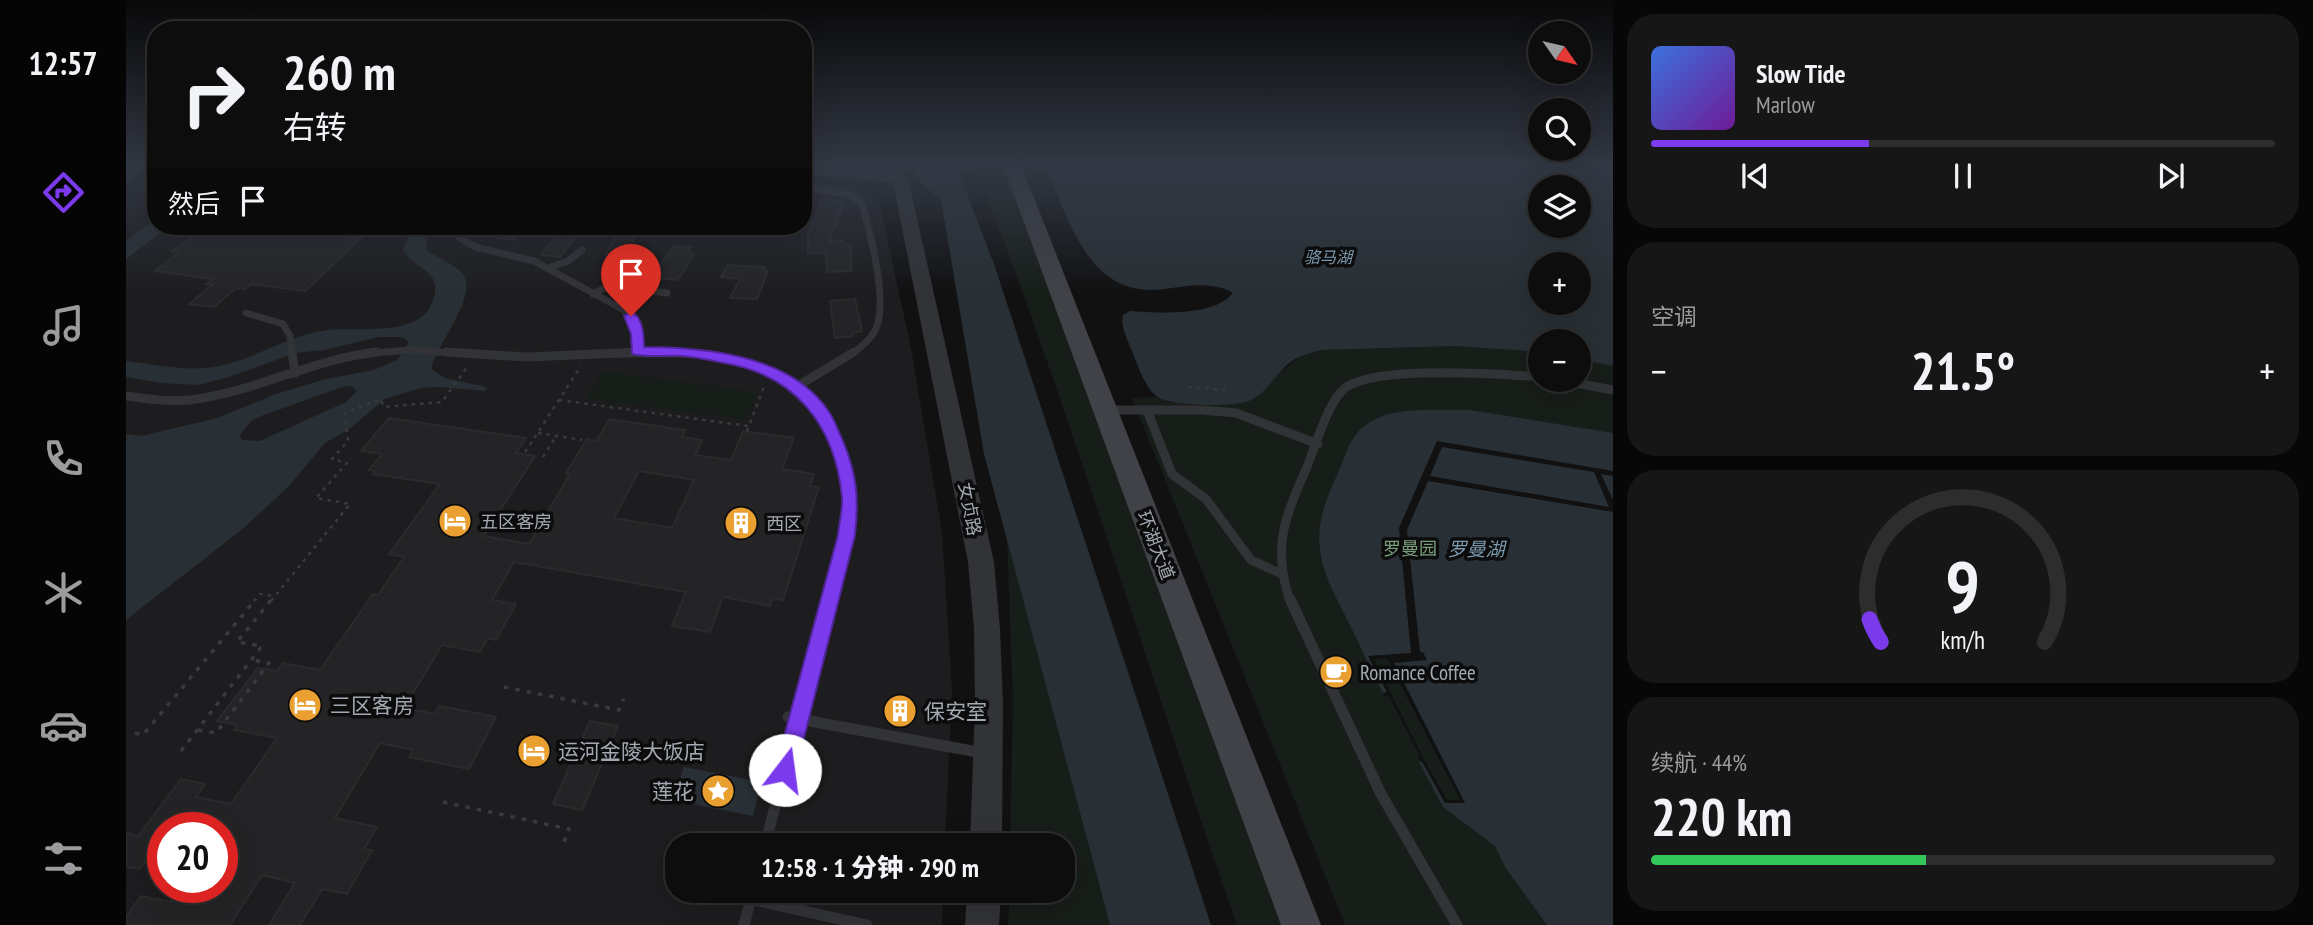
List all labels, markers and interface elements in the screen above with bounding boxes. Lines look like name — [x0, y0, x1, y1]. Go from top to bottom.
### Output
north arrow — [1528, 21, 1591, 84]
map controls — [1528, 21, 1591, 392]
text: 260 m — [283, 40, 396, 104]
text: 12:57 — [28, 42, 98, 84]
icon: right — [168, 49, 259, 140]
text: Slow Tide — [1756, 57, 1846, 90]
text: Marlow — [1756, 90, 1815, 119]
button: search — [1528, 98, 1591, 161]
text: 右转 — [283, 106, 347, 148]
icon: previous — [1736, 157, 1774, 195]
icon: pause — [1944, 157, 1982, 195]
icon: next — [2152, 157, 2190, 195]
icon: directions — [39, 168, 88, 217]
button: layers — [1528, 175, 1591, 238]
icon: arrive — [234, 182, 272, 220]
text: 然后 — [168, 187, 220, 220]
pin — [601, 244, 661, 316]
water label: 骆马湖 — [1304, 247, 1355, 267]
button: + — [1528, 252, 1591, 315]
icon: arrive — [612, 255, 650, 293]
icon: music — [39, 301, 88, 350]
text: 空调 — [1651, 302, 1697, 331]
button: − — [1528, 329, 1591, 392]
text: 21.5° — [1911, 337, 2015, 404]
text: − — [1651, 346, 1667, 395]
text: + — [2259, 346, 2275, 395]
icon: phone — [39, 434, 88, 483]
street label: 女贞路 — [954, 480, 986, 538]
hotel icon: 五区客房 — [436, 502, 474, 540]
building icon: 西区 — [722, 504, 760, 542]
street label: 环湖大道 — [1132, 507, 1180, 583]
place label: 五区客房 — [480, 510, 552, 533]
place label: 西区 — [766, 512, 802, 535]
park label: 罗曼园 — [1383, 537, 1437, 560]
water label: 罗曼湖 — [1447, 537, 1507, 561]
text: 9 — [1946, 539, 1980, 633]
icon: climate — [39, 568, 88, 617]
text: km/h — [1941, 624, 1985, 656]
cafe icon: Romance Coffee — [1317, 653, 1355, 691]
place label: Romance Coffee — [1360, 659, 1476, 686]
hotel icon: 三区客房 — [286, 686, 324, 724]
place label: 三区客房 — [330, 692, 414, 719]
building icon: 保安室 — [881, 692, 919, 730]
place label: 保安室 — [924, 698, 987, 725]
icon: car — [39, 701, 88, 750]
hotel icon: 运河金陵大饭店 — [515, 732, 553, 770]
position arrow — [748, 733, 822, 807]
place label: 运河金陵大饭店 — [558, 738, 705, 765]
text: 续航 · 44% — [1651, 748, 1747, 777]
place icon: 莲花 — [699, 772, 737, 810]
place label: 莲花 — [652, 778, 694, 805]
text: 220 km — [1651, 783, 1792, 850]
speed limit sign: 20 — [147, 812, 238, 903]
icon: filters — [39, 834, 88, 883]
text: 12:58 · 1 分钟 · 290 m — [761, 851, 979, 884]

